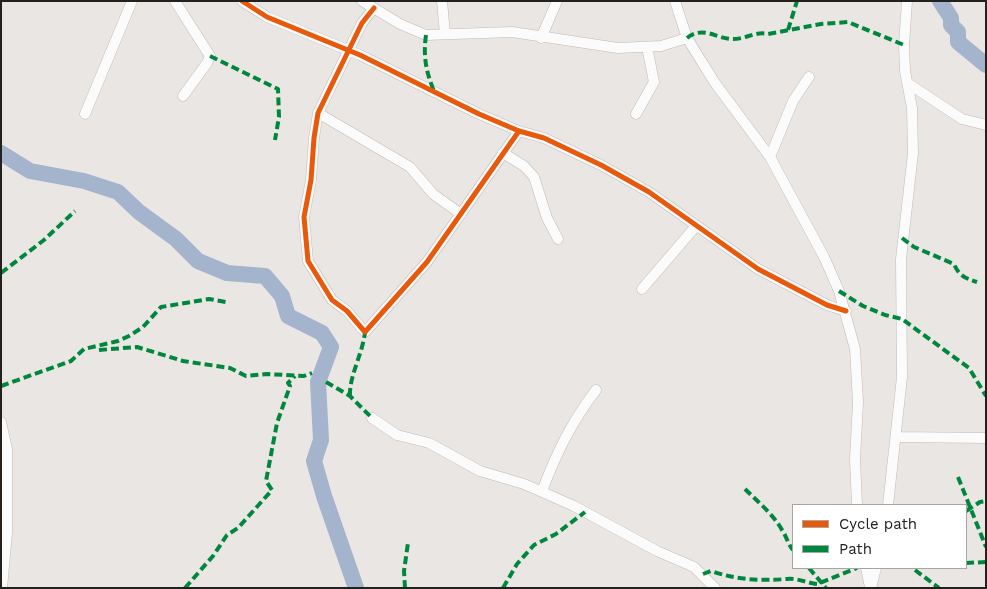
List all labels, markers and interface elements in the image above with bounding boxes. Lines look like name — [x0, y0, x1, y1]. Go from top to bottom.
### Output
legend — [792, 504, 967, 569]
text: Cycle path — [839, 515, 917, 533]
text: Path — [839, 540, 872, 558]

